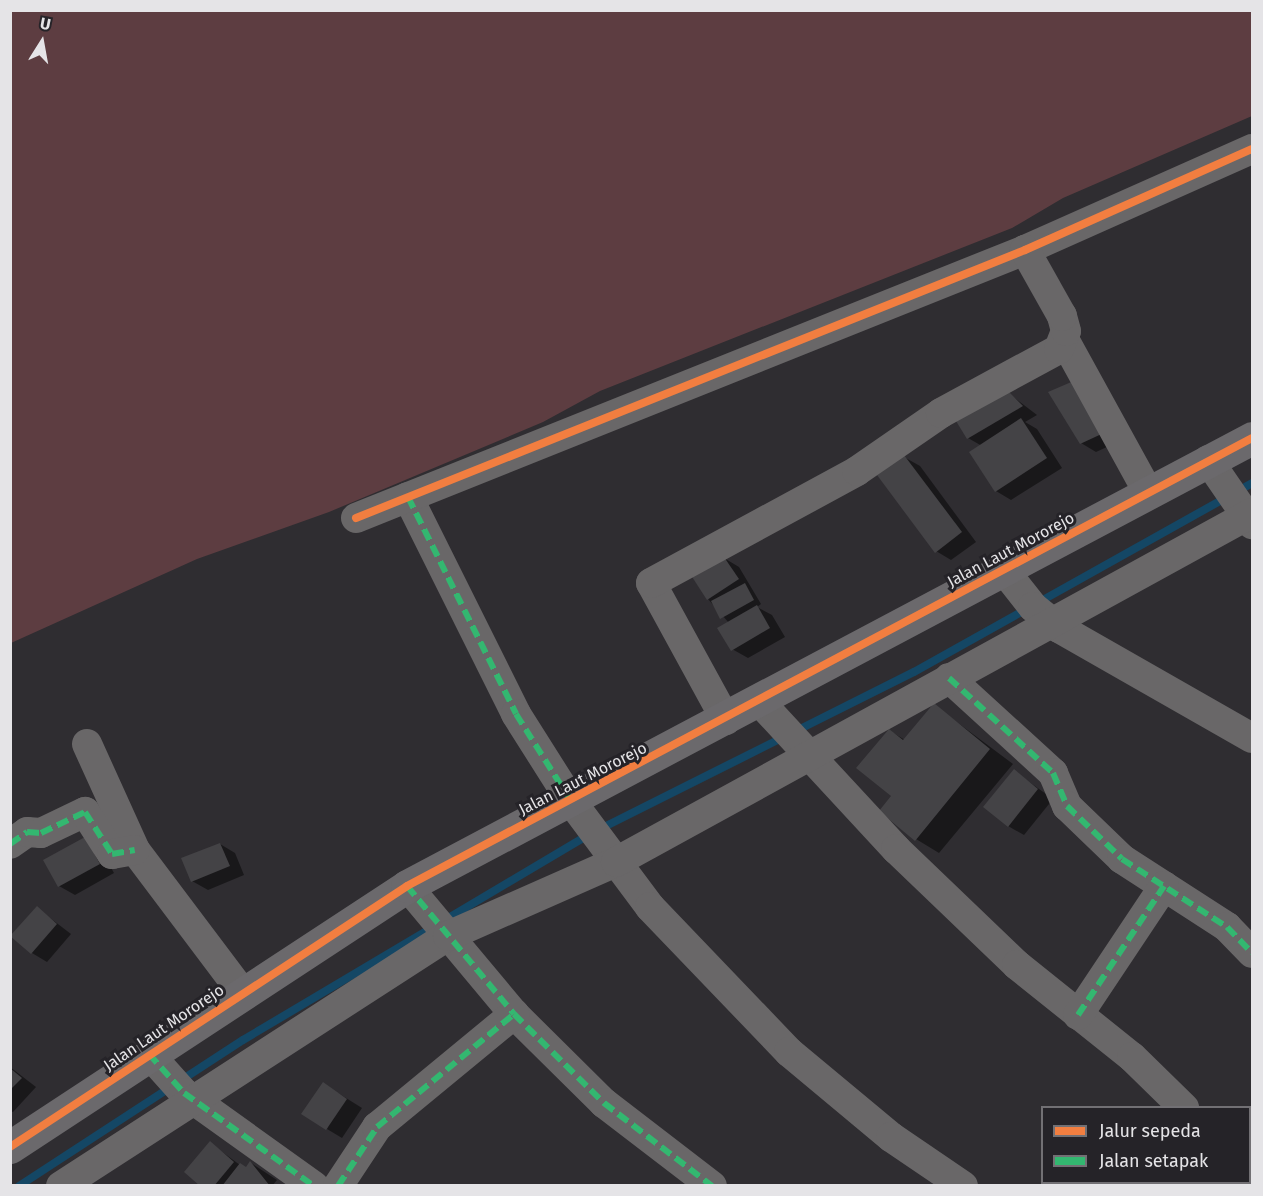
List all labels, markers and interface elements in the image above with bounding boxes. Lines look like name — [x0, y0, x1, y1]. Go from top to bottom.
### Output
north arrow — [12, 12, 72, 72]
text: U — [39, 14, 52, 34]
street label: Jalan Laut Mororejo — [944, 508, 1078, 592]
street label: Jalan Laut Mororejo — [516, 738, 650, 820]
street label: Jalan Laut Mororejo — [100, 981, 228, 1075]
legend — [1041, 1106, 1251, 1184]
text: Jalur sepeda — [1099, 1120, 1201, 1142]
text: Jalan setapak — [1099, 1150, 1208, 1172]

